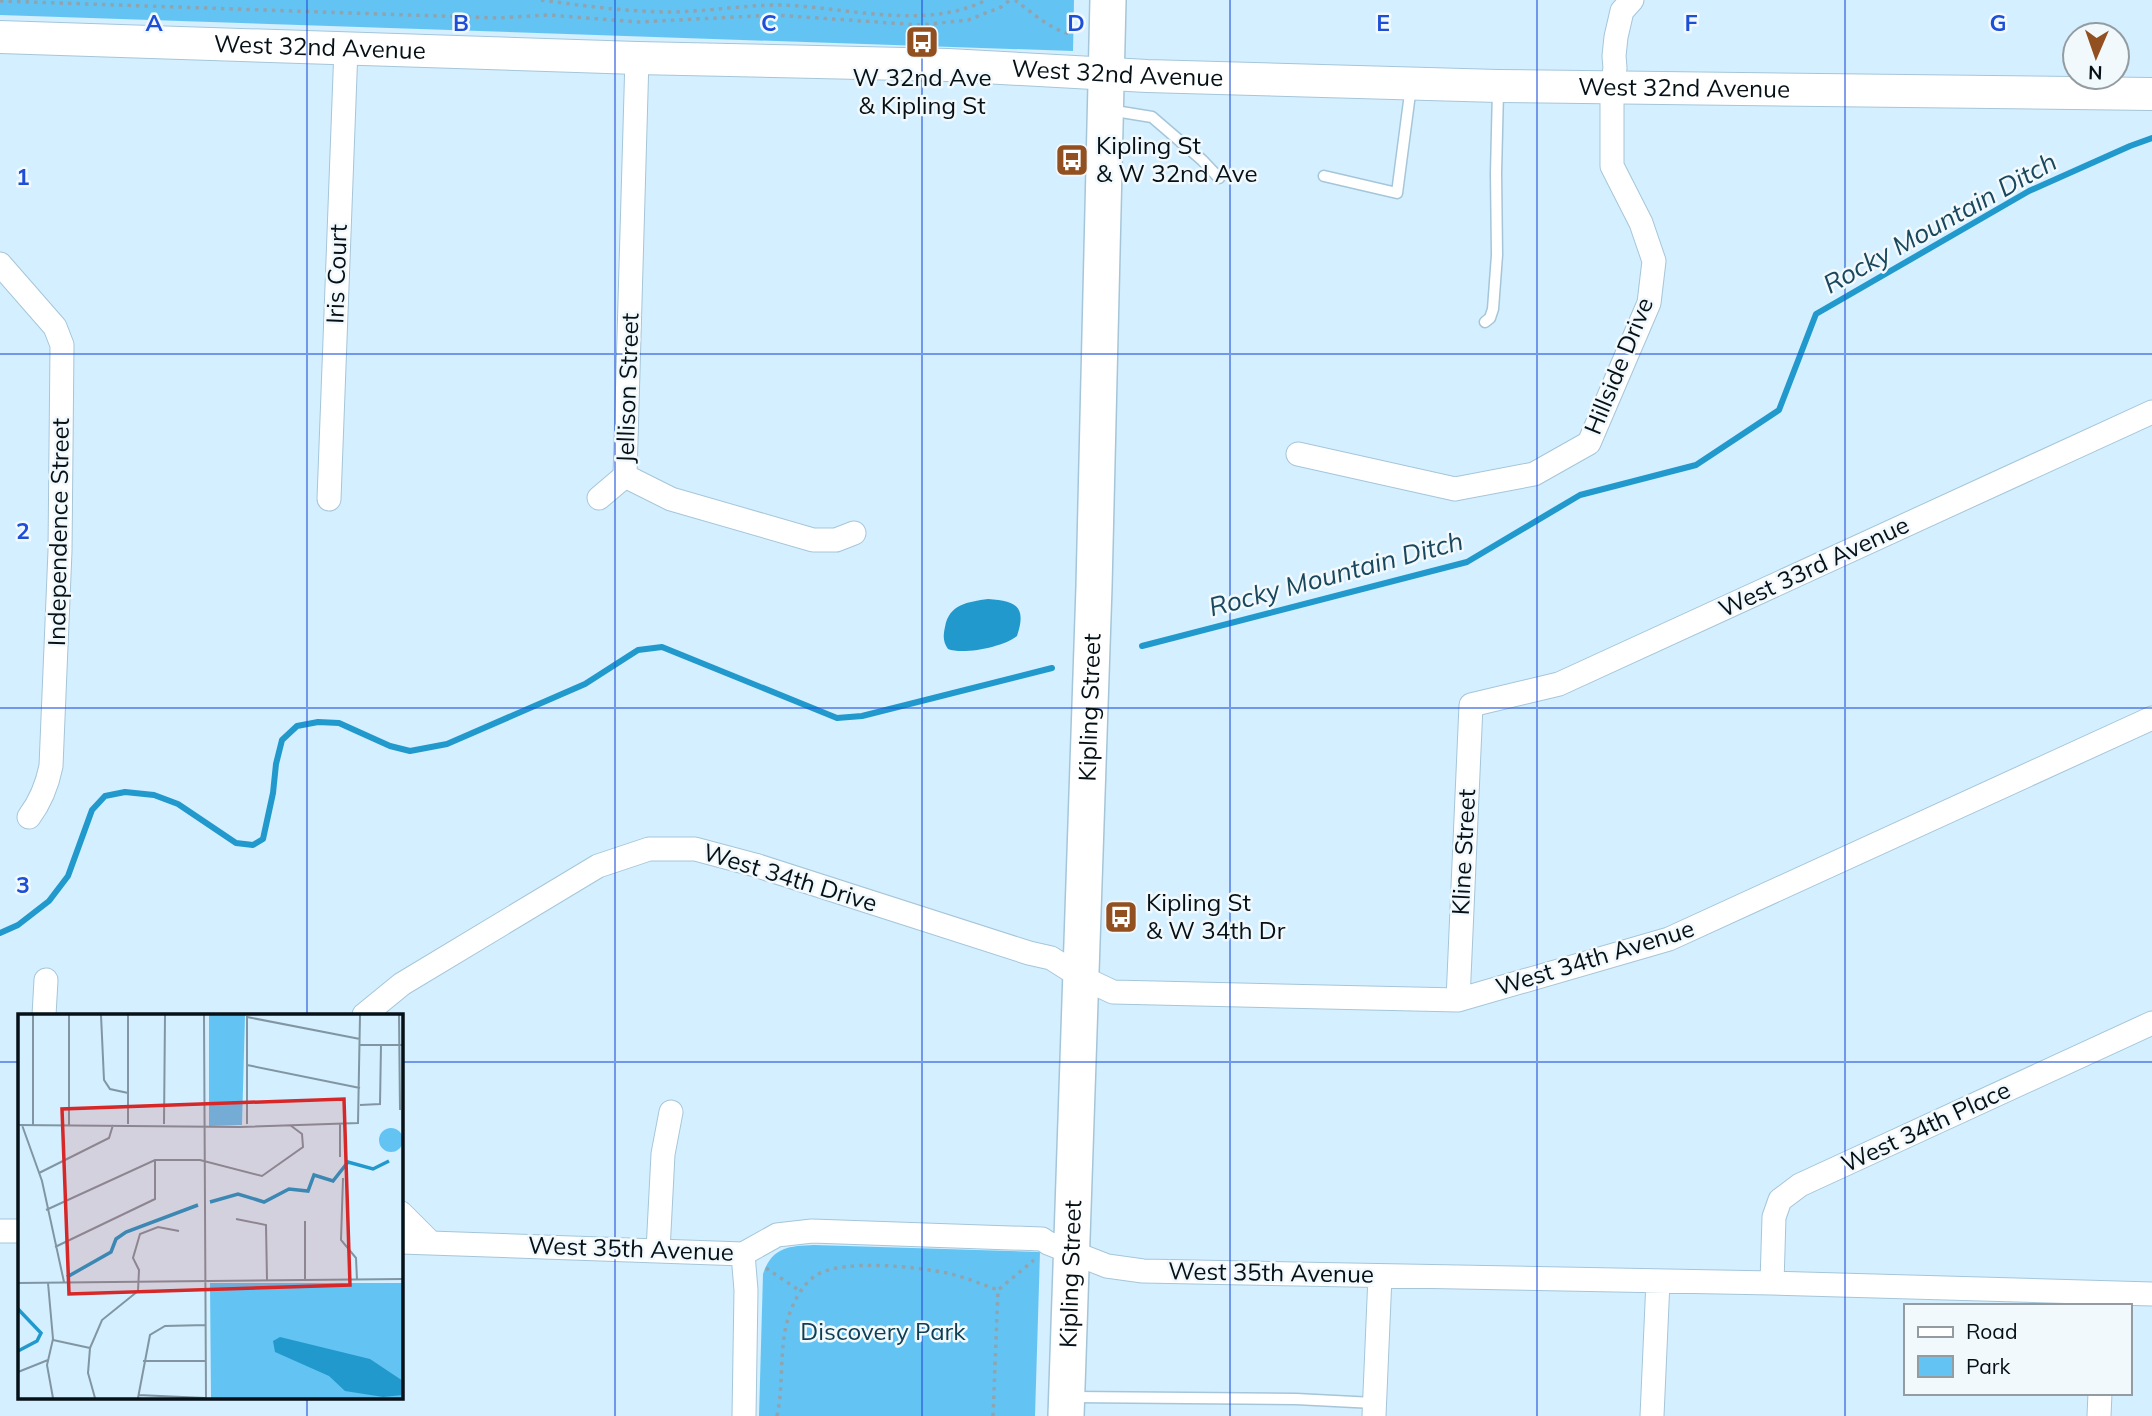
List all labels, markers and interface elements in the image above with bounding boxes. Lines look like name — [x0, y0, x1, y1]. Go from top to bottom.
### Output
text: A — [145, 8, 163, 37]
text: B — [453, 8, 469, 37]
text: C — [761, 8, 777, 37]
text: D — [1067, 8, 1085, 37]
text: E — [1376, 8, 1390, 37]
text: F — [1684, 8, 1698, 37]
text: G — [1989, 8, 2007, 37]
north arrow — [2061, 21, 2131, 91]
bus stop icon: W 32nd Ave & Kipling St — [903, 23, 941, 61]
street label: West 32nd Avenue — [213, 28, 426, 65]
street label: West 32nd Avenue — [1011, 53, 1224, 92]
text: N — [2088, 61, 2103, 85]
place label: W 32nd Ave & Kipling St — [852, 62, 992, 120]
street label: West 32nd Avenue — [1578, 71, 1790, 104]
place label: Kipling St & W 32nd Ave — [1096, 130, 1257, 188]
bus stop icon: Kipling St & W 32nd Ave — [1053, 141, 1091, 179]
water label: Rocky Mountain Ditch — [1817, 145, 2062, 300]
text: 1 — [16, 162, 30, 191]
street label: Iris Court — [319, 224, 353, 324]
street label: Hillside Drive — [1577, 293, 1659, 438]
street label: Jellison Street — [609, 312, 645, 464]
street label: Independence Street — [41, 418, 75, 646]
street label: West 33rd Avenue — [1714, 509, 1913, 623]
text: 2 — [16, 516, 30, 545]
water label: Rocky Mountain Ditch — [1205, 524, 1467, 623]
street label: Kipling Street — [1071, 633, 1106, 782]
street label: Kline Street — [1445, 788, 1481, 916]
street label: West 34th Drive — [700, 836, 881, 918]
text: 3 — [16, 870, 30, 899]
place label: Kipling St & W 34th Dr — [1146, 887, 1286, 945]
bus stop icon: Kipling St & W 34th Dr — [1102, 898, 1140, 936]
street label: West 34th Avenue — [1492, 913, 1698, 1001]
inset map — [18, 1014, 402, 1398]
street label: West 34th Place — [1836, 1074, 2015, 1178]
street label: Kipling Street — [1052, 1200, 1087, 1349]
street label: West 35th Avenue — [528, 1229, 734, 1267]
street label: West 35th Avenue — [1168, 1255, 1374, 1289]
legend — [1904, 1304, 2131, 1395]
park label: Discovery Park — [800, 1316, 966, 1346]
text: Road — [1966, 1318, 2017, 1344]
text: Park — [1966, 1353, 2010, 1379]

